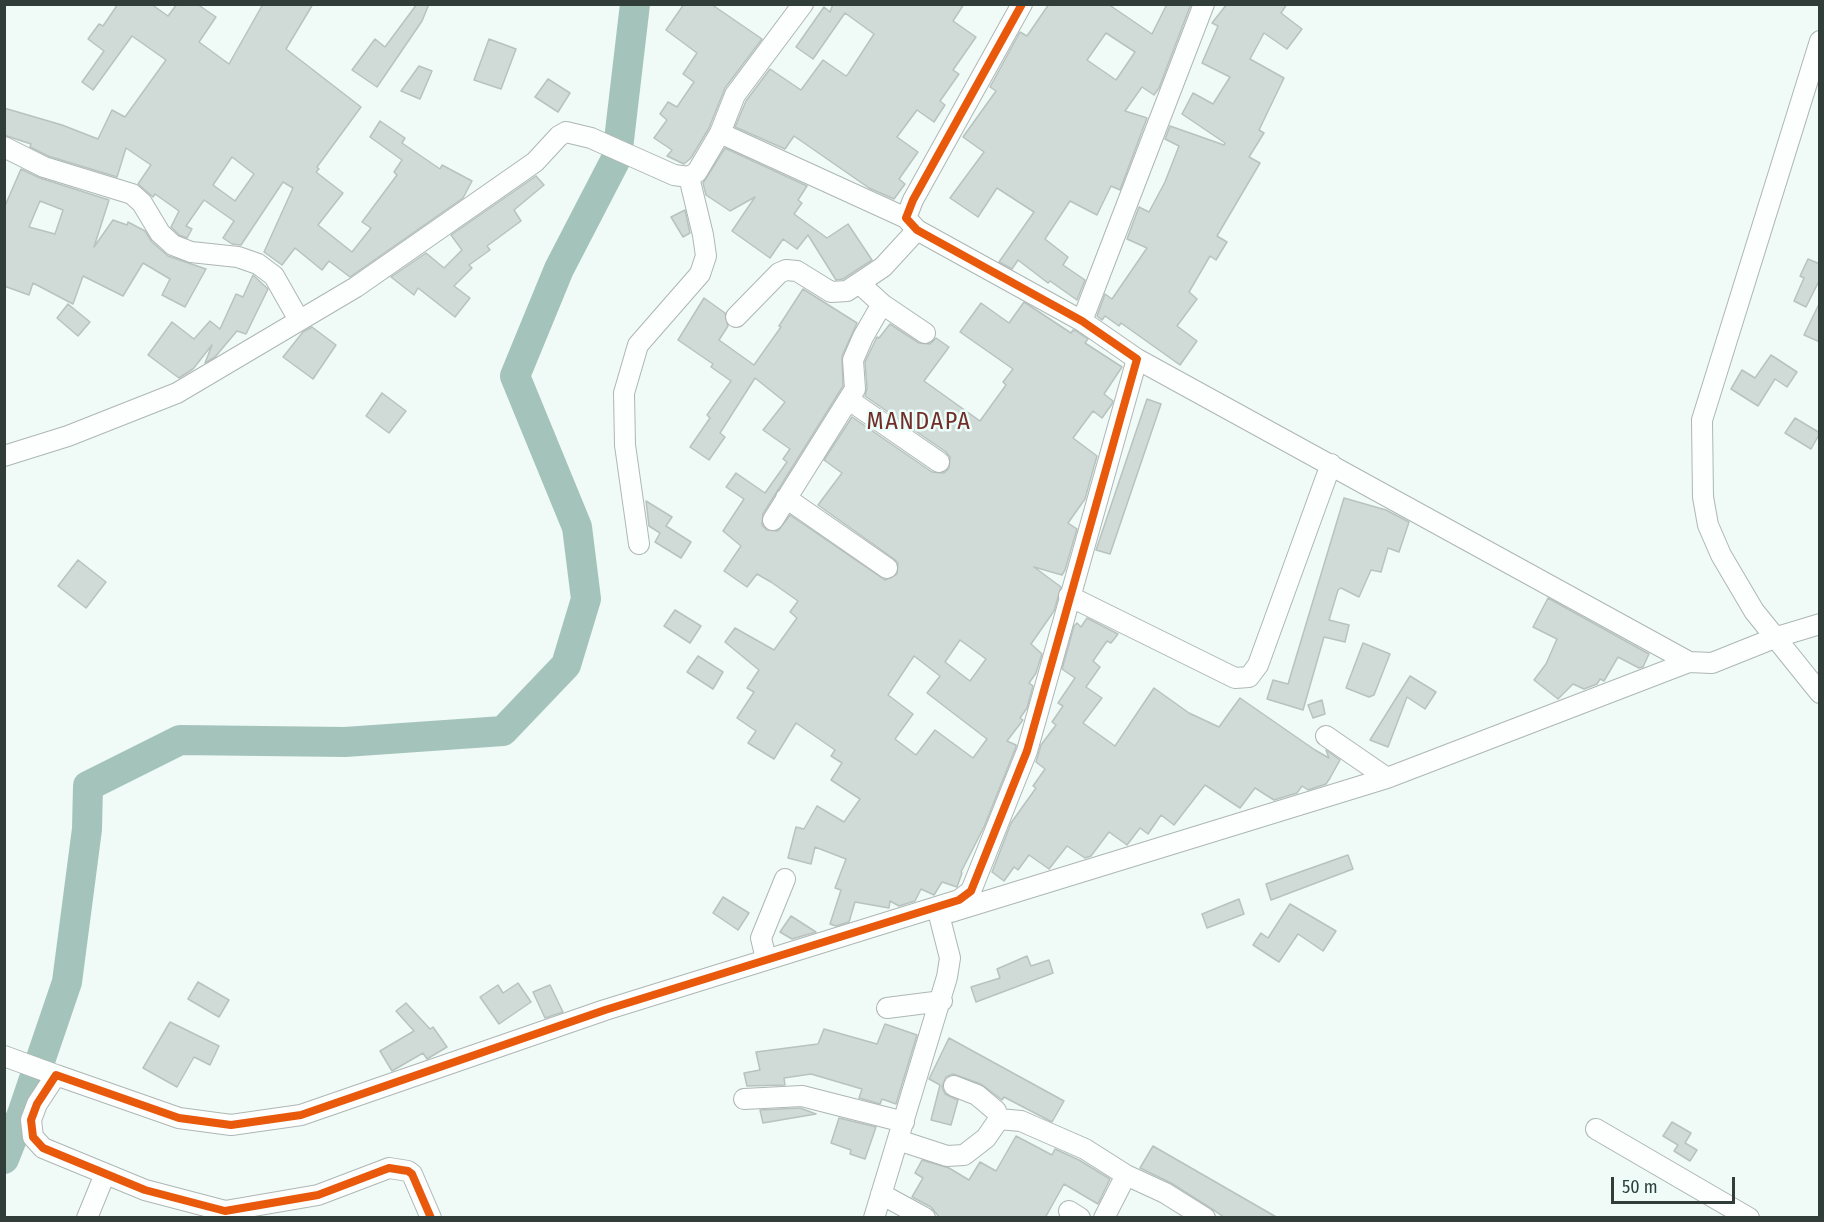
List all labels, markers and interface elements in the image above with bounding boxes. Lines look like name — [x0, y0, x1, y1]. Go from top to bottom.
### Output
district label: MANDAPA — [867, 408, 971, 436]
scale bar — [1614, 1165, 1738, 1203]
text: 50 m — [1622, 1176, 1658, 1198]

